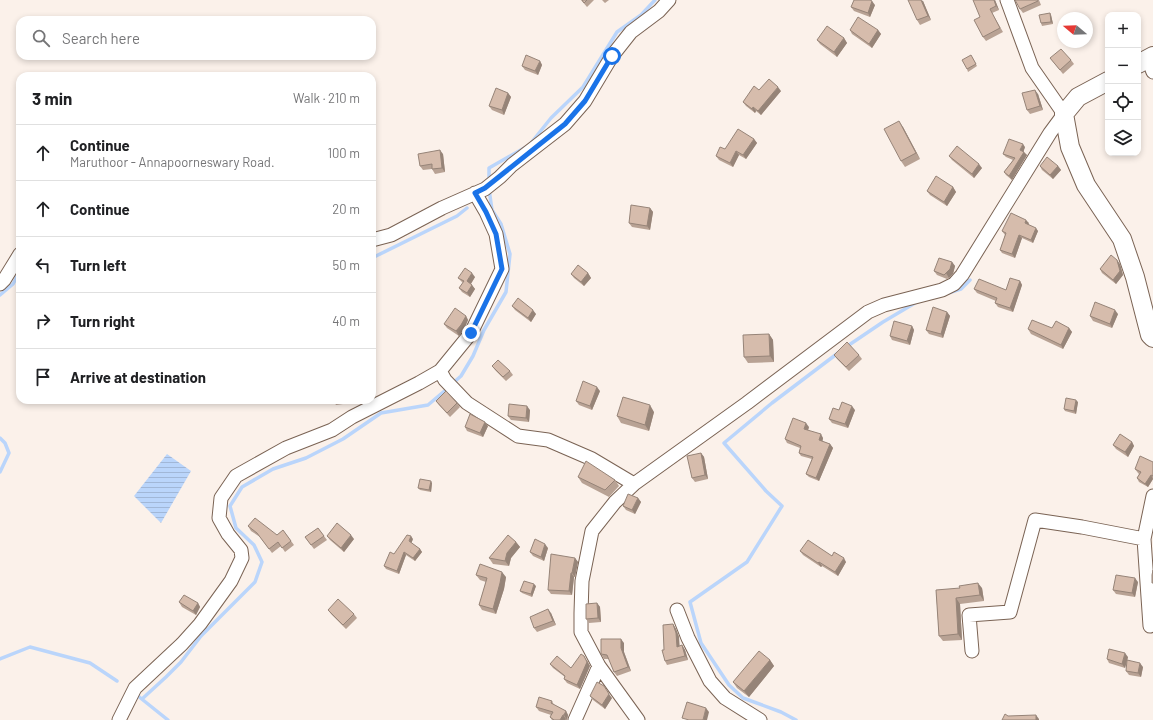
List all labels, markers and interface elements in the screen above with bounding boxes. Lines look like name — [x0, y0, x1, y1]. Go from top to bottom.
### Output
north arrow — [1057, 12, 1093, 48]
map controls — [1105, 12, 1141, 156]
button: + — [1105, 12, 1141, 48]
search box — [16, 16, 376, 60]
icon: search — [30, 27, 52, 49]
text: Search here — [62, 29, 140, 47]
route start — [603, 47, 621, 65]
button: − — [1105, 48, 1141, 84]
button: locate — [1105, 84, 1141, 120]
text: 3 min — [32, 88, 72, 108]
text: Walk · 210 m — [293, 90, 360, 106]
button: layers — [1105, 120, 1141, 156]
text: Continue — [70, 136, 130, 154]
icon: ahead — [32, 142, 54, 164]
text: 100 m — [327, 145, 360, 161]
text: Maruthoor - Annapoorneswary Road. — [70, 154, 275, 170]
icon: ahead — [32, 198, 54, 220]
text: Continue — [70, 200, 130, 218]
text: 20 m — [332, 201, 360, 217]
icon: left — [32, 254, 54, 276]
text: Turn left — [70, 256, 126, 274]
text: 50 m — [333, 257, 360, 273]
icon: right — [32, 310, 54, 332]
text: Turn right — [70, 312, 135, 330]
text: 40 m — [332, 313, 360, 329]
route end — [462, 324, 480, 342]
icon: arrive — [32, 366, 54, 388]
text: Arrive at destination — [70, 368, 206, 386]

